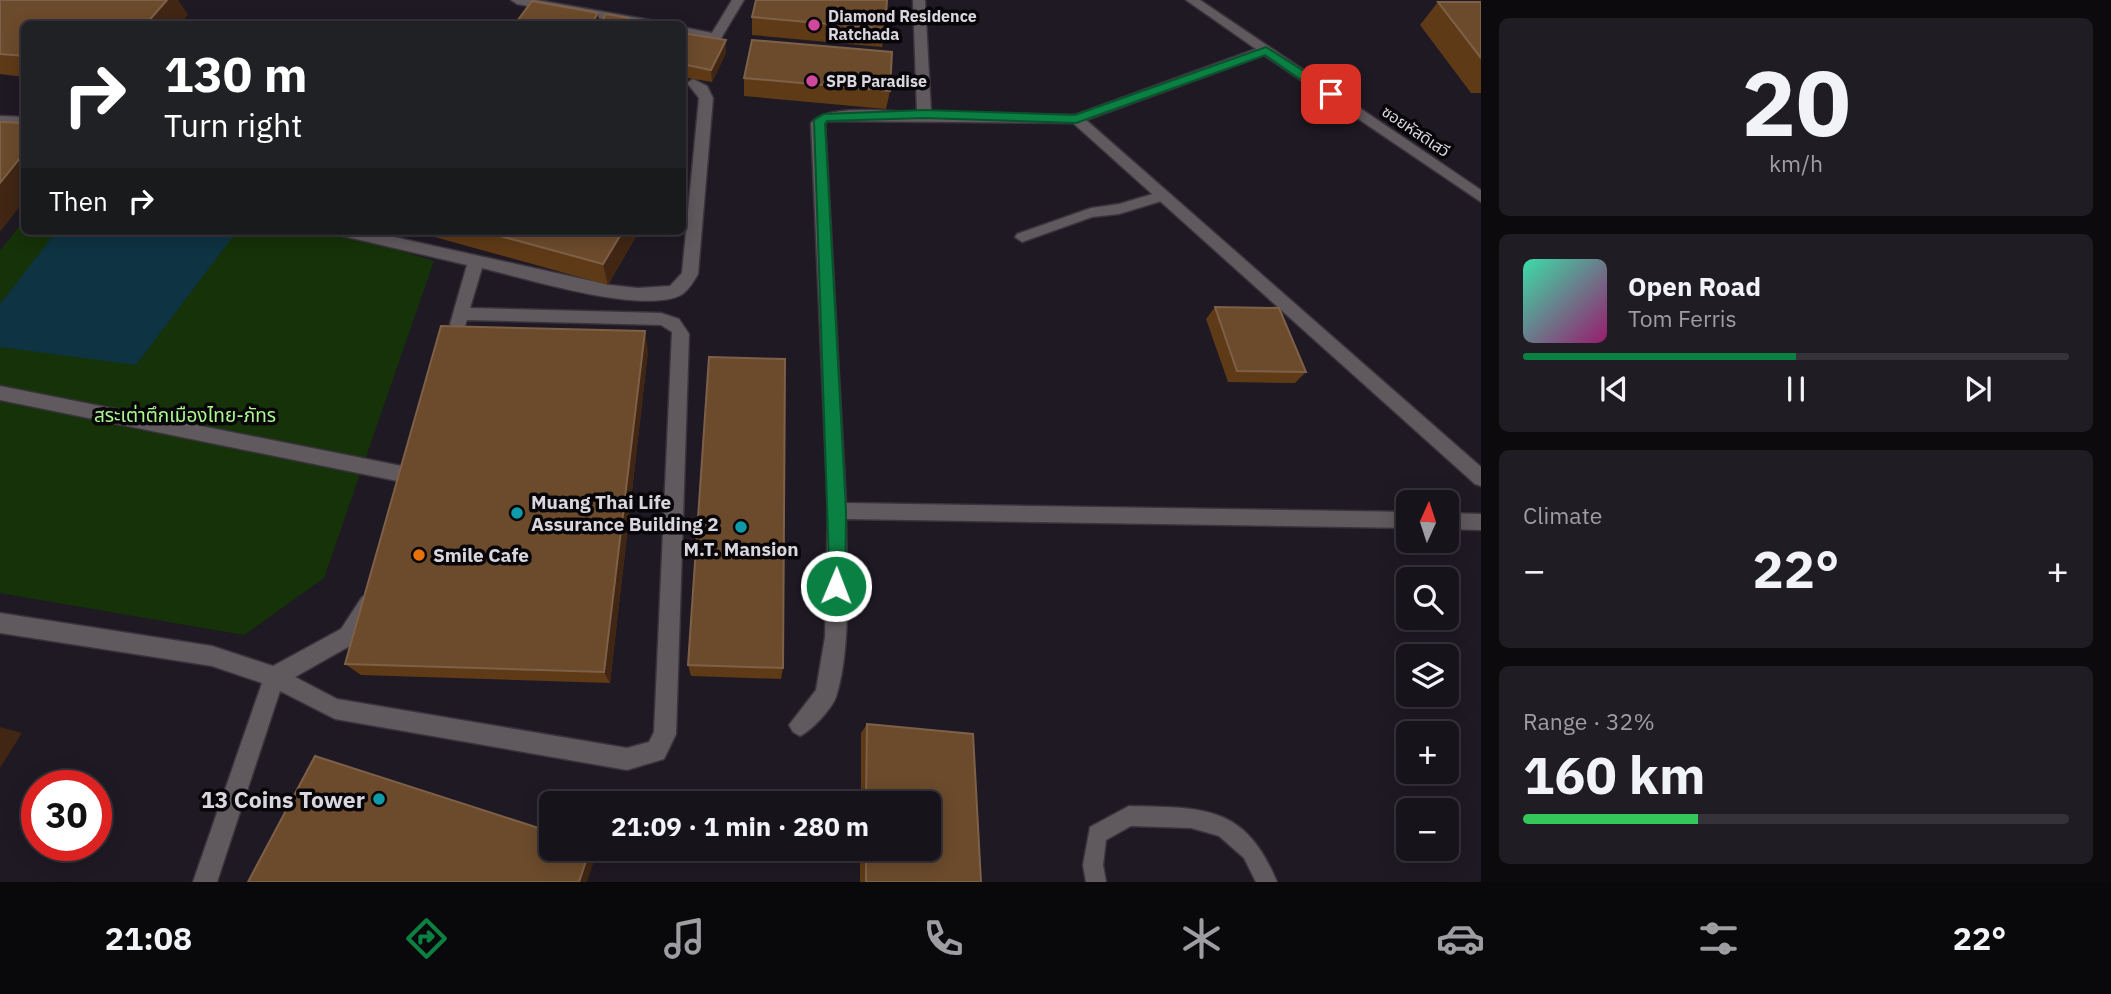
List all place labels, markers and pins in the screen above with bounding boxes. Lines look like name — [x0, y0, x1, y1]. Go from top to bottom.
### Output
place label: Diamond Residence Ratchada — [828, 6, 977, 44]
marker: Diamond Residence Ratchada — [806, 17, 822, 33]
pin — [1301, 64, 1361, 124]
place label: SPB Paradise — [826, 71, 927, 91]
marker: SPB Paradise — [804, 73, 820, 89]
place label: Muang Thai Life Assurance Building 2 — [531, 490, 719, 536]
marker: Muang Thai Life Assurance Building 2 — [509, 505, 525, 521]
marker: M.T. Mansion — [733, 519, 749, 535]
place label: M.T. Mansion — [683, 537, 799, 561]
place label: Smile Cafe — [433, 543, 529, 567]
marker: Smile Cafe — [411, 547, 427, 563]
place label: 13 Coins Tower — [201, 784, 365, 814]
marker: 13 Coins Tower — [371, 791, 387, 807]

